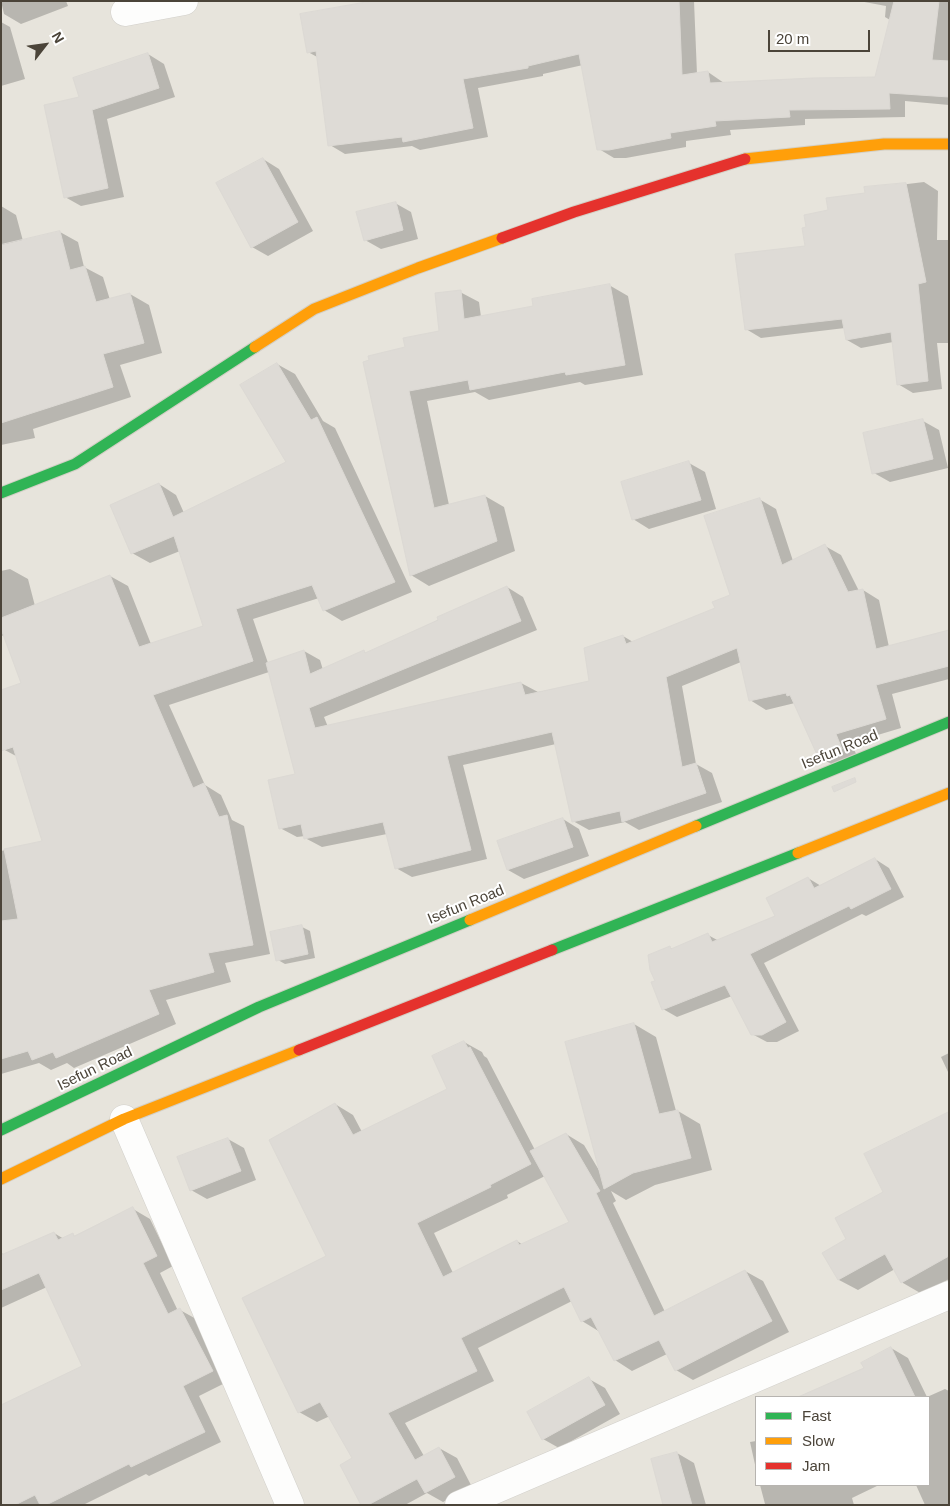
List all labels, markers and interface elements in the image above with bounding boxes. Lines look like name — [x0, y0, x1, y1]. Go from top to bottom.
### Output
north arrow — [20, 20, 70, 70]
scale bar — [770, 20, 872, 52]
text: N — [49, 29, 67, 46]
text: 20 m — [776, 30, 809, 47]
street label: Isefun Road — [799, 727, 881, 773]
street label: Isefun Road — [425, 882, 507, 928]
street label: Isefun Road — [55, 1043, 135, 1095]
legend — [755, 1396, 930, 1486]
text: Fast — [802, 1407, 831, 1424]
text: Slow — [802, 1432, 835, 1449]
text: Jam — [802, 1457, 830, 1474]

